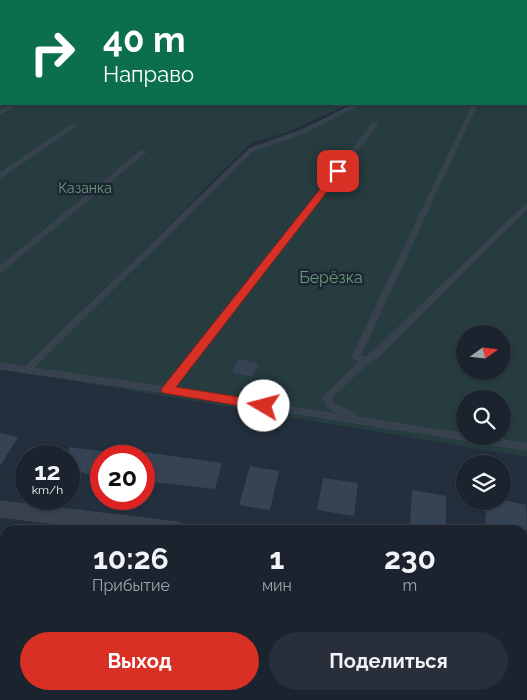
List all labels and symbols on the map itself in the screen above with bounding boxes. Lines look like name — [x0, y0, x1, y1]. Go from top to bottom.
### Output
pin — [317, 150, 359, 192]
park label: Казанка — [58, 180, 112, 196]
park label: Берёзка — [299, 268, 363, 287]
north arrow — [456, 325, 511, 380]
position arrow — [237, 379, 289, 431]
speed limit sign: 20 — [90, 445, 155, 510]

